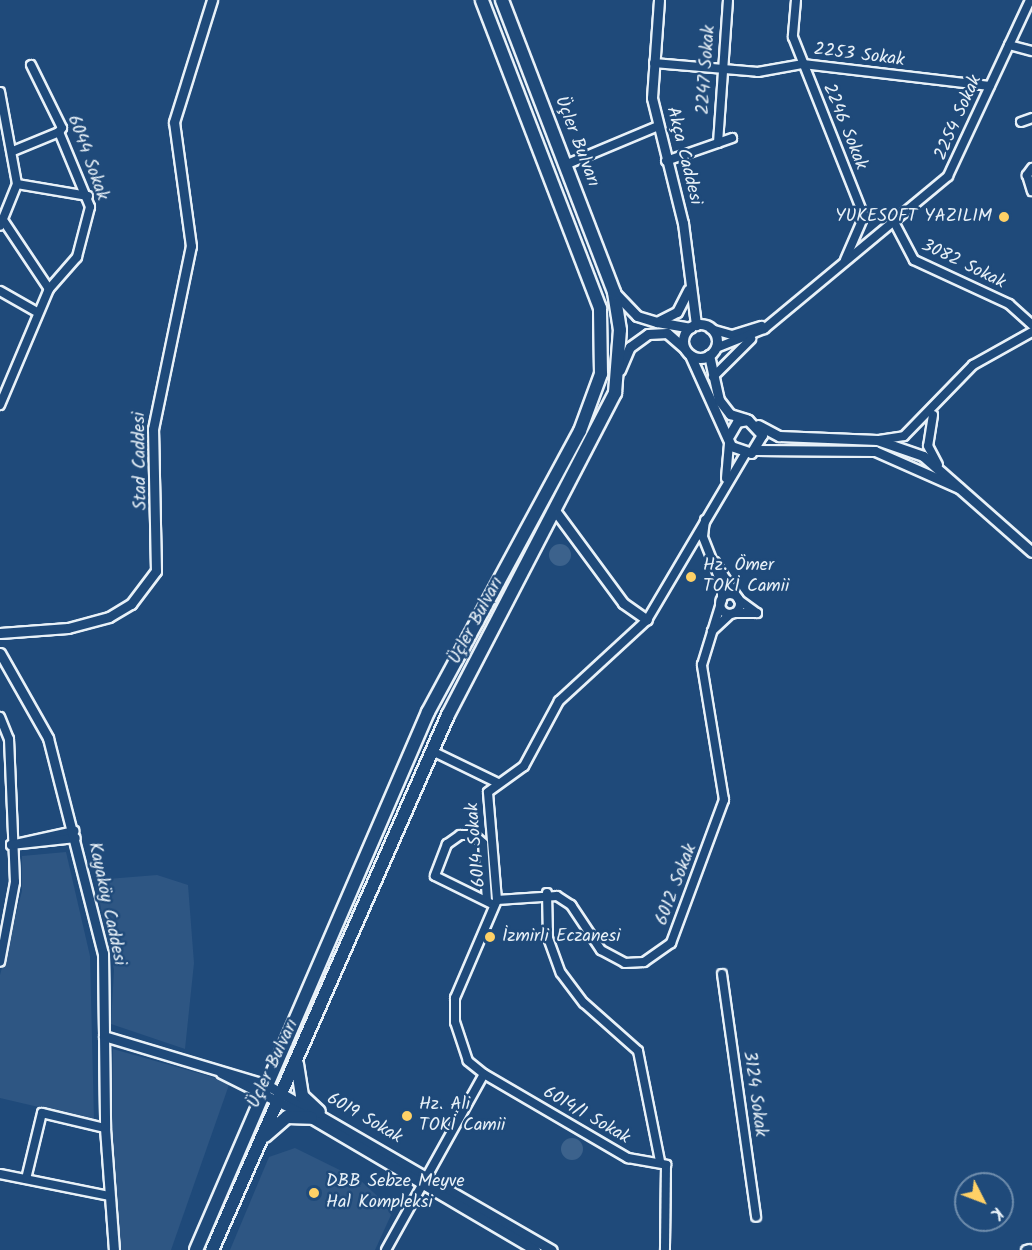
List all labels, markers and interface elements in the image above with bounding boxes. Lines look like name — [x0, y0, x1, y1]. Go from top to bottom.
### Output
street label: 2247 Sokak — [693, 25, 721, 115]
street label: 2253 Sokak — [812, 40, 906, 72]
street label: 2254 Sokak — [931, 72, 987, 164]
street label: 2246 Sokak — [817, 81, 871, 173]
street label: Üçler Bulvarı — [549, 94, 603, 190]
street label: Akça Caddesi — [660, 105, 706, 207]
street label: 6044 Sokak — [62, 112, 112, 204]
place label: YUKESOFT YAZILIM — [835, 206, 992, 228]
marker: YUKESOFT YAZILIM — [997, 210, 1011, 224]
street label: 3082 Sokak — [917, 235, 1009, 295]
street label: Stad Caddesi — [129, 412, 153, 510]
place label: Hz. Ömer TOKİ Camii — [703, 556, 789, 598]
marker: Hz. Ömer TOKİ Camii — [684, 570, 698, 584]
street label: Üçler Bulvarı — [445, 574, 509, 668]
street label: 6014 Sokak — [463, 802, 491, 888]
street label: Kayaköy Caddesi — [82, 840, 130, 968]
street label: 6012 Sokak — [652, 841, 702, 929]
place label: İzmirli Eczanesi — [502, 926, 621, 948]
marker: İzmirli Eczanesi — [483, 930, 497, 944]
street label: Üçler Bulvarı — [244, 1016, 304, 1112]
street label: 3124 Sokak — [737, 1050, 771, 1138]
street label: 6014/1 Sokak — [539, 1082, 633, 1150]
street label: 6019 Sokak — [322, 1089, 406, 1149]
place label: Hz. Ali TOKİ Camii — [419, 1095, 505, 1138]
marker: Hz. Ali TOKİ Camii — [400, 1109, 414, 1123]
place label: DBB Sebze Meyve Hal Kompleksi — [326, 1172, 465, 1214]
north arrow — [954, 1172, 1014, 1232]
marker: DBB Sebze Meyve Hal Kompleksi — [307, 1186, 321, 1200]
text: K — [984, 1201, 1009, 1225]

